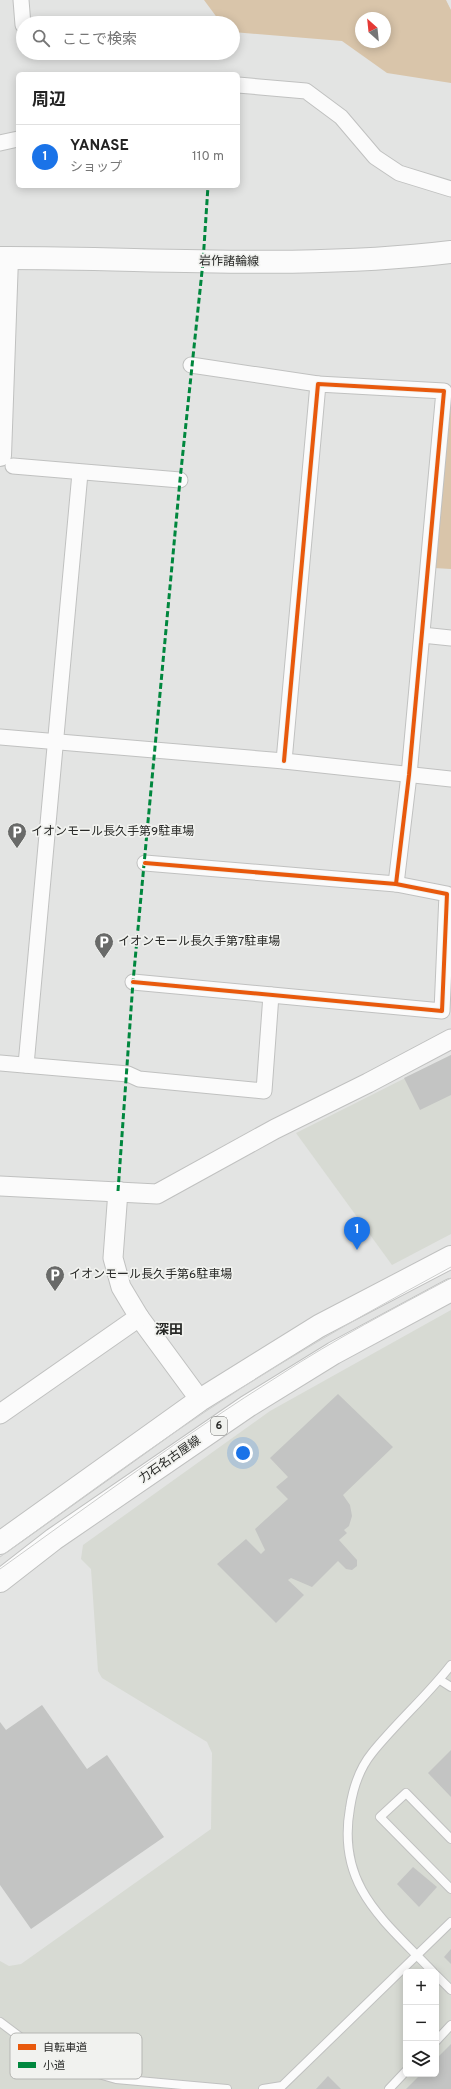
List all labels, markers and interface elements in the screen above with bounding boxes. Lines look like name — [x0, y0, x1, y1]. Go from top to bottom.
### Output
north arrow — [355, 12, 391, 48]
search box — [16, 16, 240, 60]
icon: search — [30, 27, 52, 49]
text: ここで検索 — [62, 31, 137, 50]
text: 周辺 — [32, 90, 66, 112]
text: YANASE — [70, 137, 129, 156]
text: 1 — [42, 149, 48, 165]
text: 110 m — [192, 149, 224, 165]
text: ショップ — [70, 160, 122, 176]
street label: 岩作諸輪線 — [199, 253, 259, 271]
parking icon: イオンモール長久手第9駐車場 — [6, 821, 28, 849]
place label: イオンモール長久手第9駐車場 — [31, 824, 194, 840]
parking icon: イオンモール長久手第7駐車場 — [93, 931, 115, 959]
place label: イオンモール長久手第7駐車場 — [118, 934, 280, 950]
pin: 1 — [344, 1217, 370, 1250]
parking icon: イオンモール長久手第6駐車場 — [44, 1264, 66, 1292]
place label: イオンモール長久手第6駐車場 — [69, 1267, 232, 1283]
district label: 深田 — [155, 1322, 183, 1339]
road number: 6 — [211, 1417, 227, 1435]
street label: 力石名古屋線 — [136, 1433, 204, 1487]
your location — [233, 1443, 253, 1463]
map controls — [403, 1969, 439, 2077]
button: + — [403, 1969, 439, 2005]
button: − — [403, 2005, 439, 2041]
legend — [10, 2033, 142, 2079]
text: 自転車道 — [43, 2041, 87, 2055]
button: layers — [403, 2041, 439, 2077]
text: 小道 — [43, 2059, 65, 2073]

